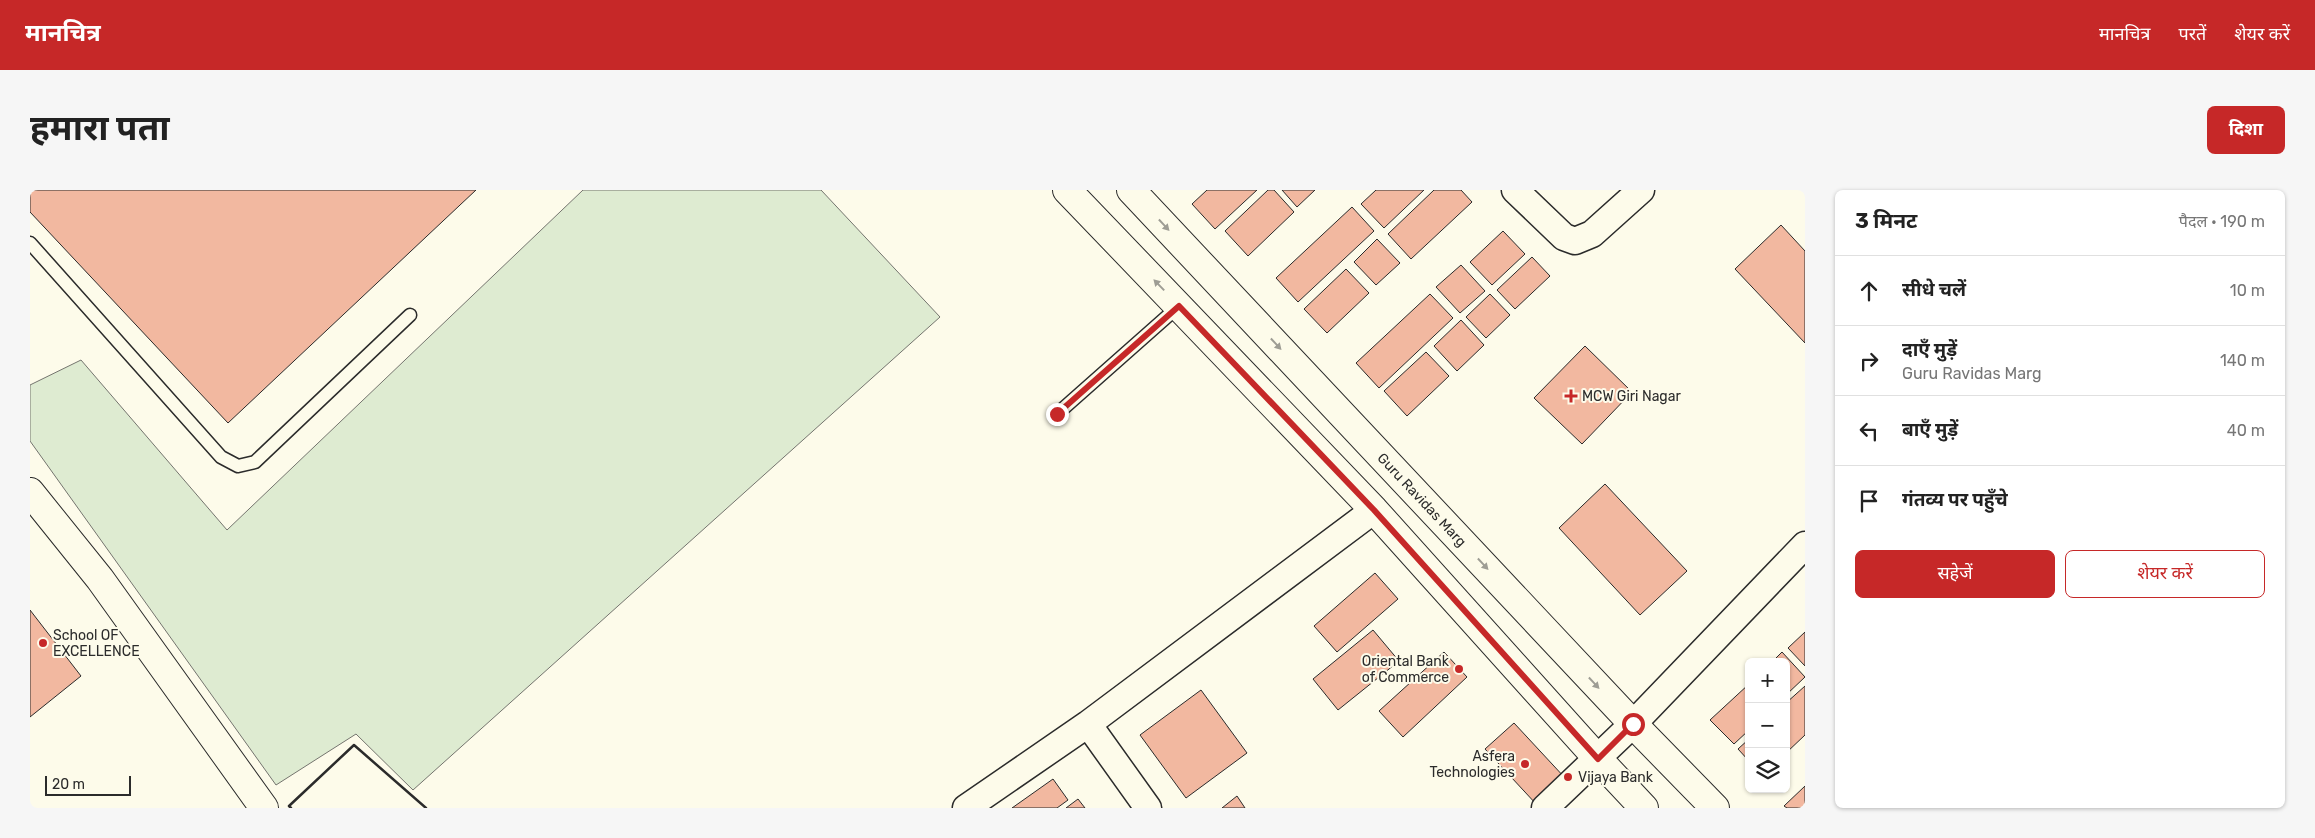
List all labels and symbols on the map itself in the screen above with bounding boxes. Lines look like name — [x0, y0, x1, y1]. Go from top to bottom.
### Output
one-way arrow — [1158, 219, 1170, 231]
one-way arrow — [1153, 279, 1165, 291]
one-way arrow — [1270, 337, 1282, 349]
place label: MCW Giri Nagar — [1582, 388, 1681, 405]
marker: MCW Giri Nagar — [1564, 389, 1578, 403]
route end — [1046, 403, 1069, 426]
street label: Guru Ravidas Marg — [1374, 449, 1470, 550]
one-way arrow — [1477, 558, 1489, 570]
place label: School OF EXCELLENCE — [53, 627, 140, 660]
marker: School OF EXCELLENCE — [37, 637, 49, 649]
place label: Oriental Bank of Commerce — [1362, 653, 1450, 686]
marker: Oriental Bank of Commerce — [1453, 663, 1465, 675]
one-way arrow — [1588, 676, 1600, 688]
route start — [1622, 713, 1645, 736]
place label: Asfera Technologies — [1429, 748, 1515, 781]
marker: Asfera Technologies — [1519, 758, 1531, 770]
place label: Vijaya Bank — [1578, 769, 1654, 786]
marker: Vijaya Bank — [1562, 771, 1574, 783]
scale bar — [45, 773, 131, 796]

